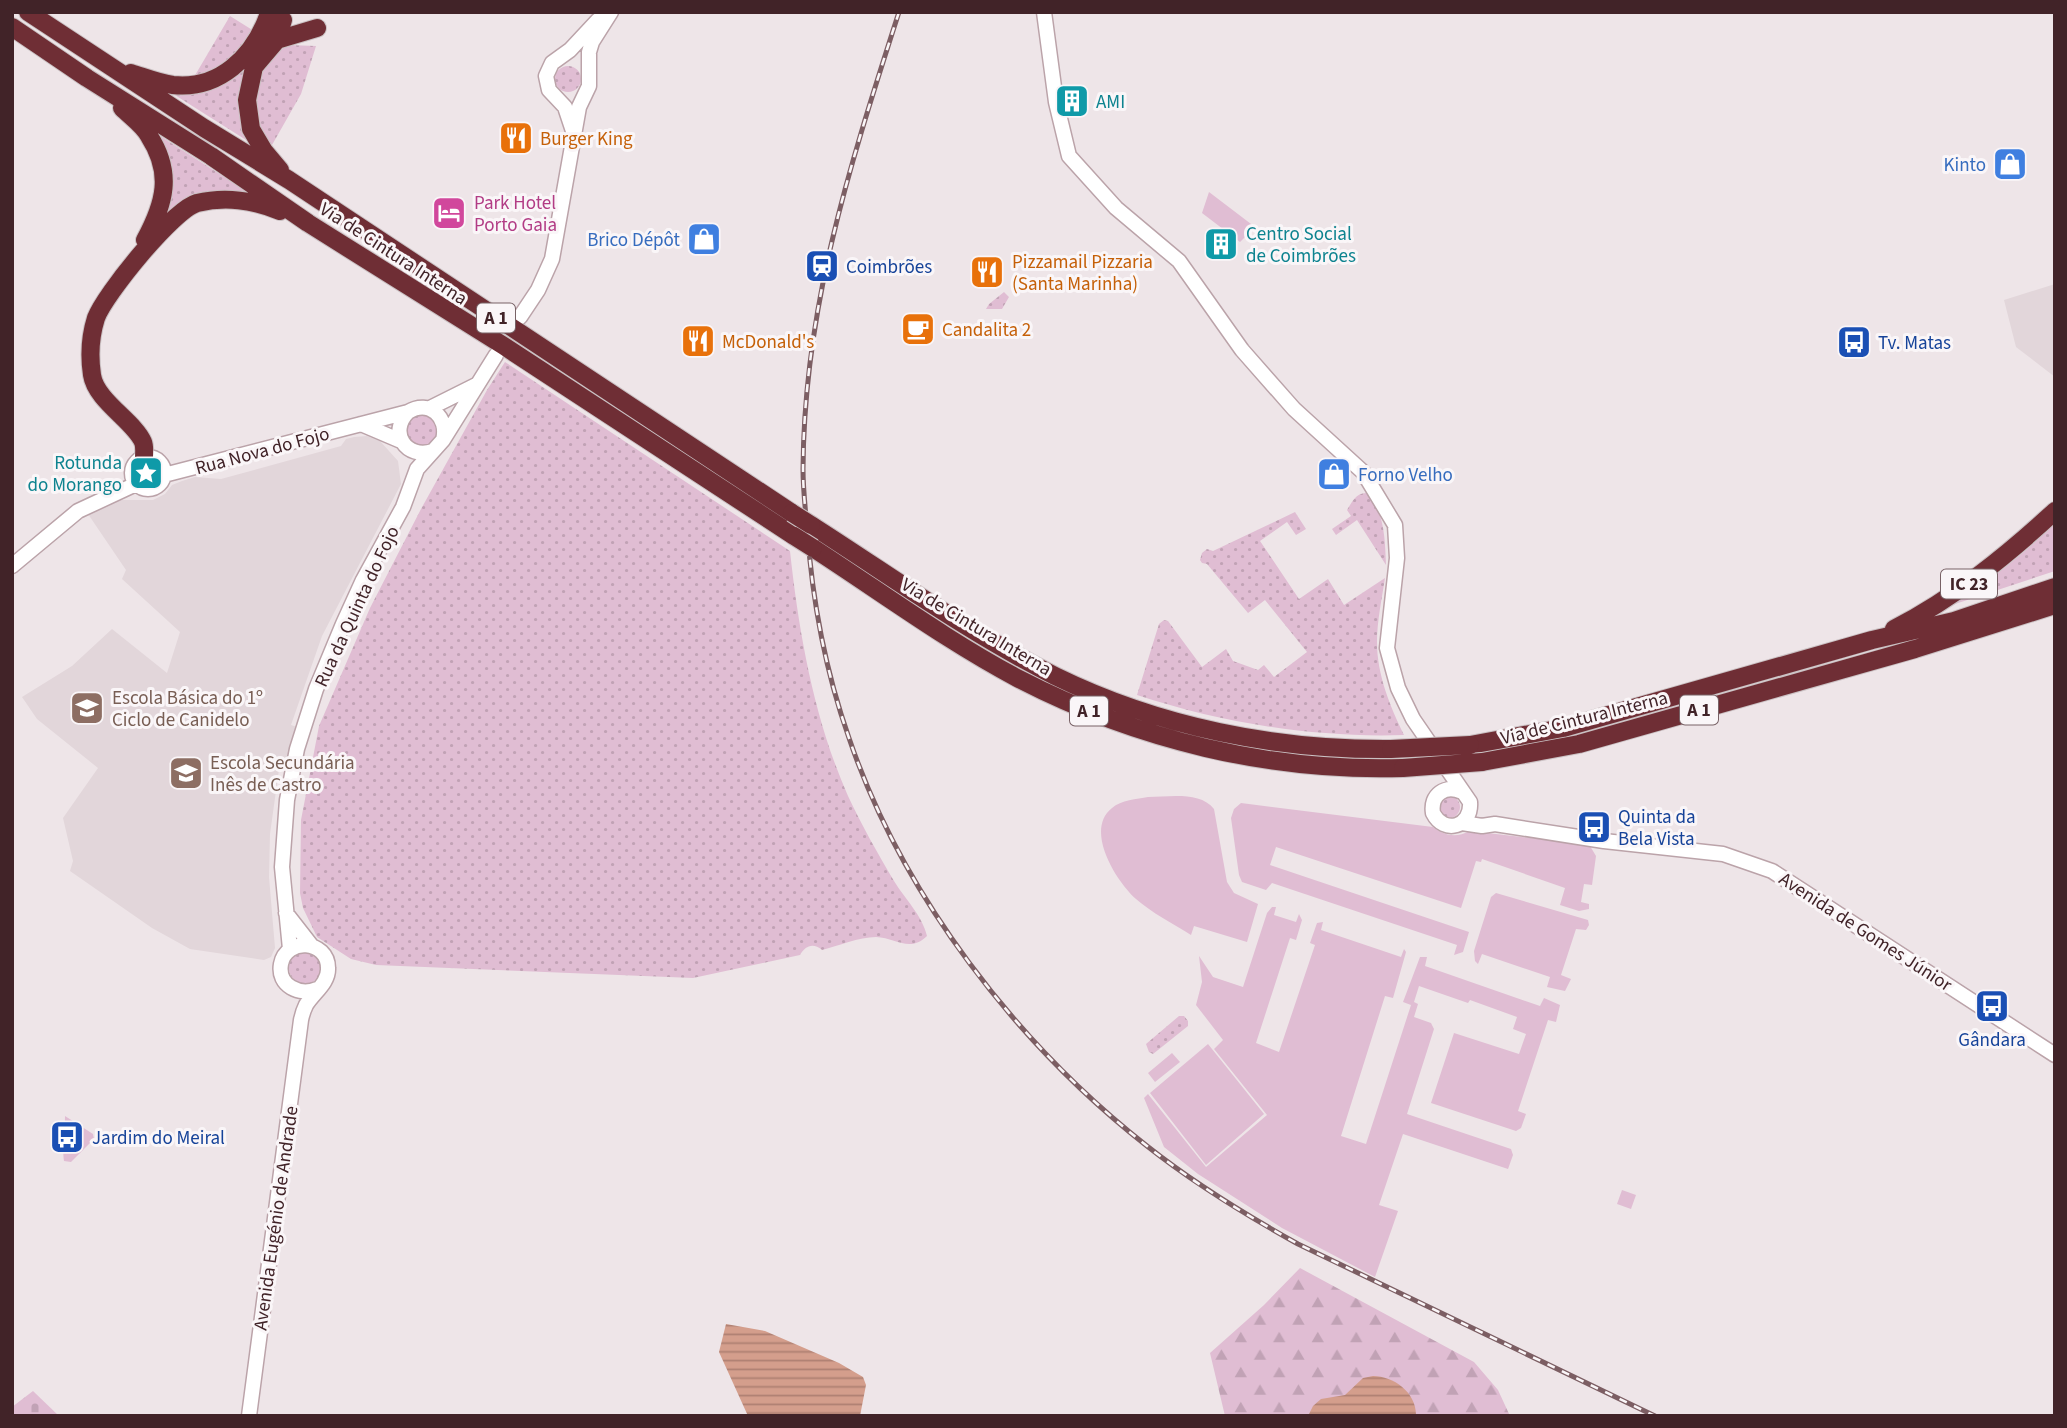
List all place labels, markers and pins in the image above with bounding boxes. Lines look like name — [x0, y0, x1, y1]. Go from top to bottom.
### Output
building icon: AMI — [1053, 82, 1091, 120]
place label: AMI — [1096, 89, 1125, 116]
restaurant icon: Burger King — [497, 119, 535, 157]
place label: Burger King — [540, 126, 633, 153]
shop icon: Kinto — [1991, 145, 2029, 183]
place label: Kinto — [1943, 152, 1986, 179]
place label: Park Hotel Porto Gaia — [474, 190, 557, 239]
hotel icon: Park Hotel Porto Gaia — [430, 194, 468, 232]
shop icon: Brico Dépôt — [685, 220, 723, 258]
place label: Centro Social de Coimbrões — [1246, 221, 1356, 270]
building icon: Centro Social de Coimbrões — [1202, 225, 1240, 263]
place label: Brico Dépôt — [587, 227, 681, 254]
station icon: Coimbrões — [803, 247, 841, 285]
place label: Pizzamail Pizzaria (Santa Marinha) — [1012, 249, 1153, 298]
restaurant icon: Pizzamail Pizzaria (Santa Marinha) — [968, 253, 1006, 291]
place label: Coimbrões — [846, 254, 932, 281]
cafe icon: Candalita 2 — [899, 310, 937, 348]
place label: Candalita 2 — [942, 317, 1031, 344]
restaurant icon: McDonald's — [679, 322, 717, 360]
bus stop icon: Tv. Matas — [1835, 323, 1873, 361]
place label: McDonald's — [722, 329, 814, 356]
place label: Tv. Matas — [1878, 330, 1951, 357]
place label: Rotunda do Morango — [28, 450, 122, 499]
place icon: Rotunda do Morango — [127, 454, 165, 492]
shop icon: Forno Velho — [1315, 455, 1353, 493]
place label: Forno Velho — [1358, 462, 1453, 489]
place label: Escola Básica do 1º Ciclo de Canidelo — [112, 685, 263, 734]
school or university icon: Escola Básica do 1º Ciclo de Canidelo — [68, 689, 106, 727]
place label: Escola Secundária Inês de Castro — [210, 750, 355, 799]
school or university icon: Escola Secundária Inês de Castro — [167, 754, 205, 792]
place label: Quinta da Bela Vista — [1618, 804, 1696, 853]
bus stop icon: Quinta da Bela Vista — [1575, 808, 1613, 846]
bus stop icon: Gândara — [1973, 987, 2011, 1025]
place label: Gândara — [1958, 1027, 2026, 1054]
bus stop icon: Jardim do Meiral — [48, 1118, 86, 1156]
place label: Jardim do Meiral — [92, 1125, 225, 1152]

